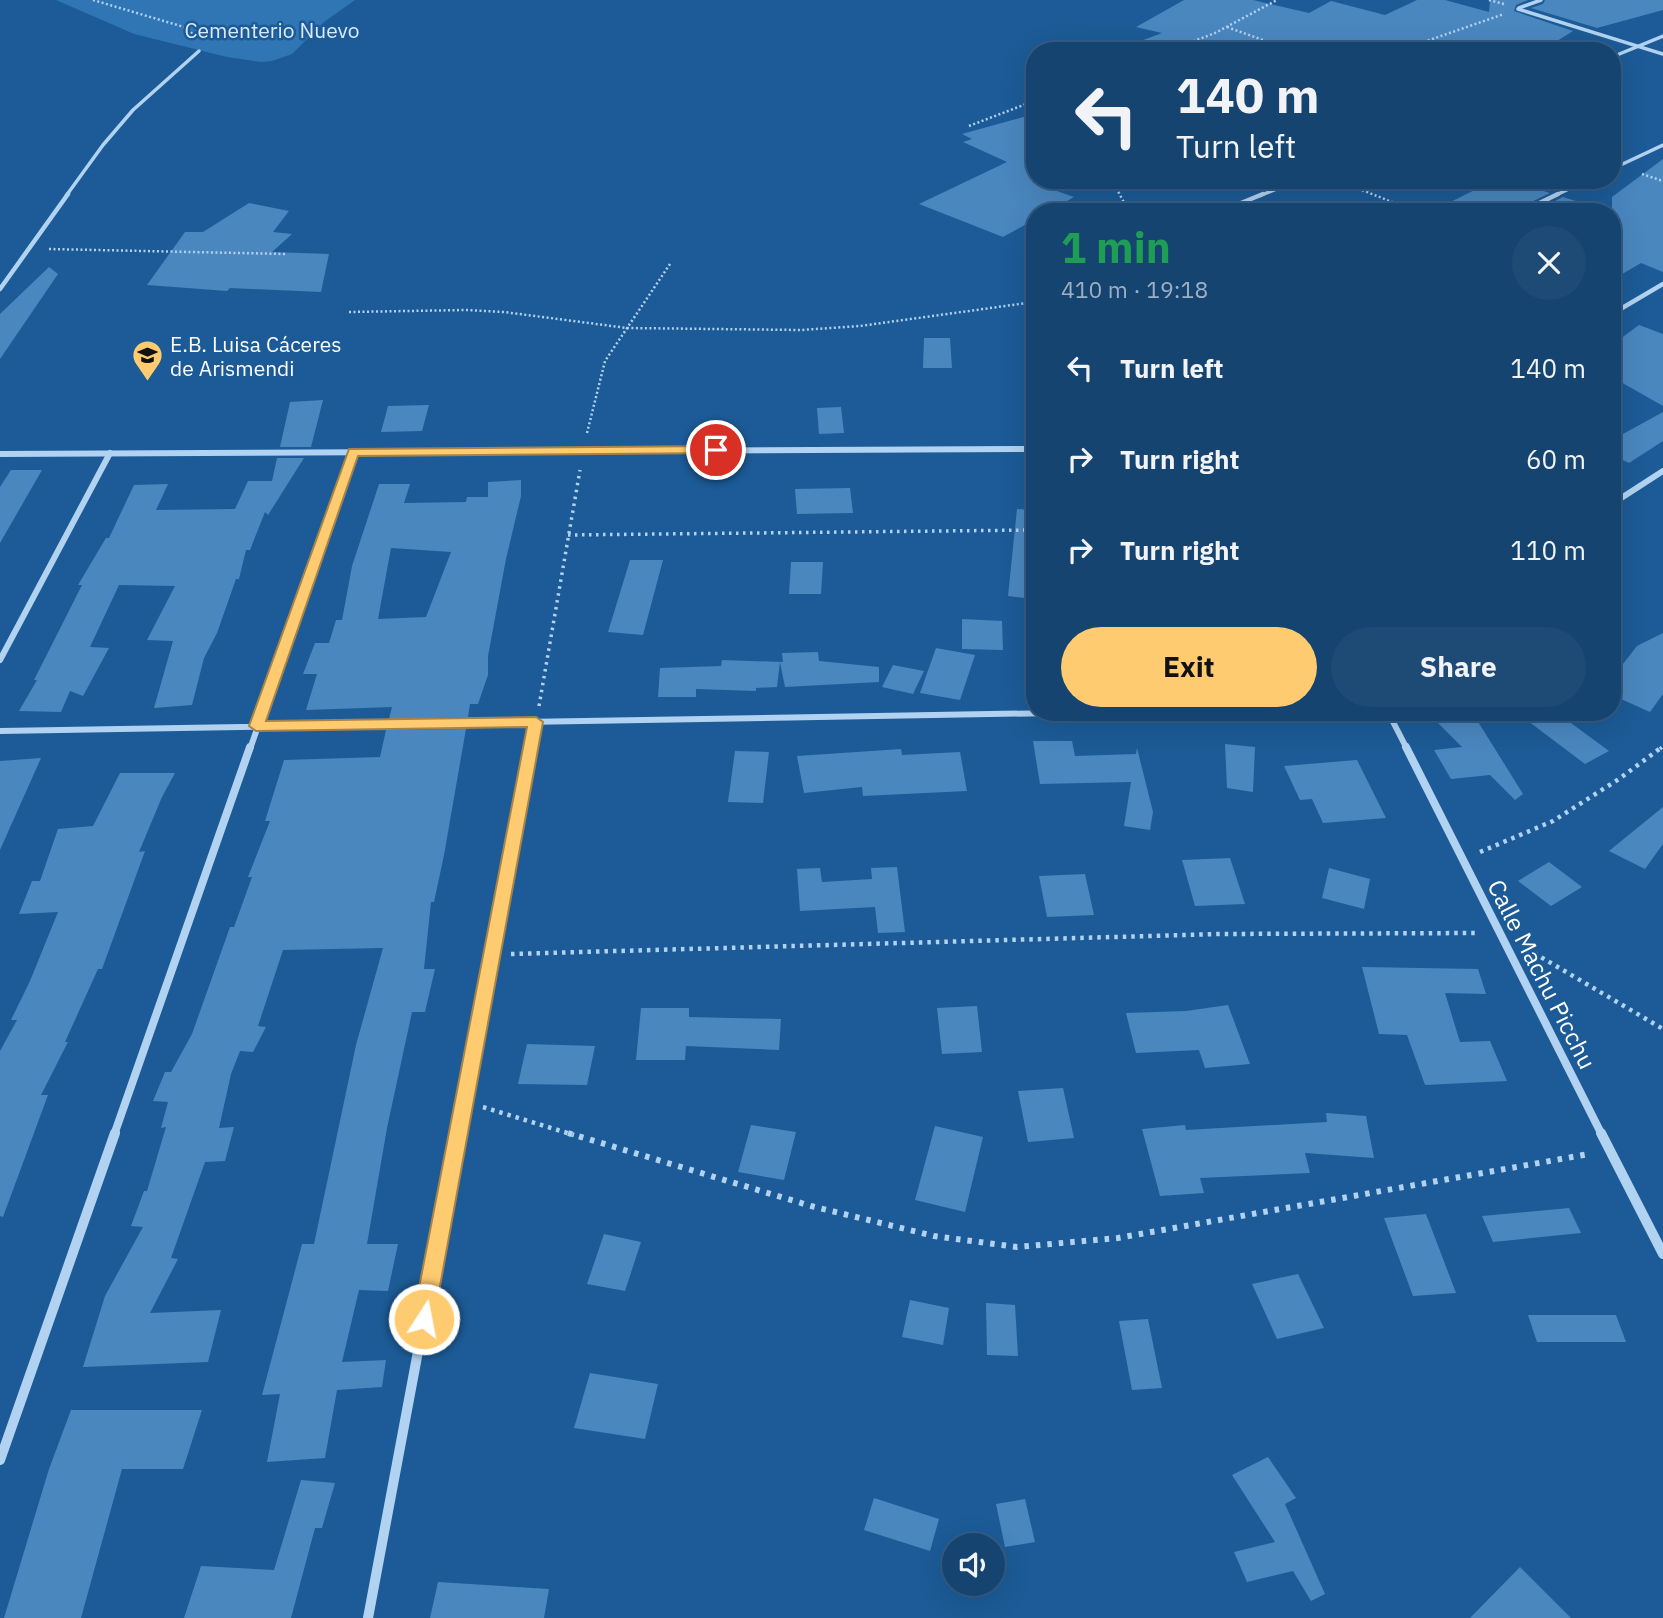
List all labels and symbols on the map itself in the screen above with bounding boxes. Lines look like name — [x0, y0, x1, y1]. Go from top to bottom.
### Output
park label: Cementerio Nuevo — [185, 16, 359, 44]
place label: E.B. Luisa Cáceres de Arismendi — [170, 330, 342, 382]
school or university icon: E.B. Luisa Cáceres de Arismendi — [130, 339, 164, 383]
pin — [686, 420, 746, 480]
street label: Calle Machu Picchu — [1480, 874, 1604, 1074]
position arrow — [387, 1282, 461, 1356]

